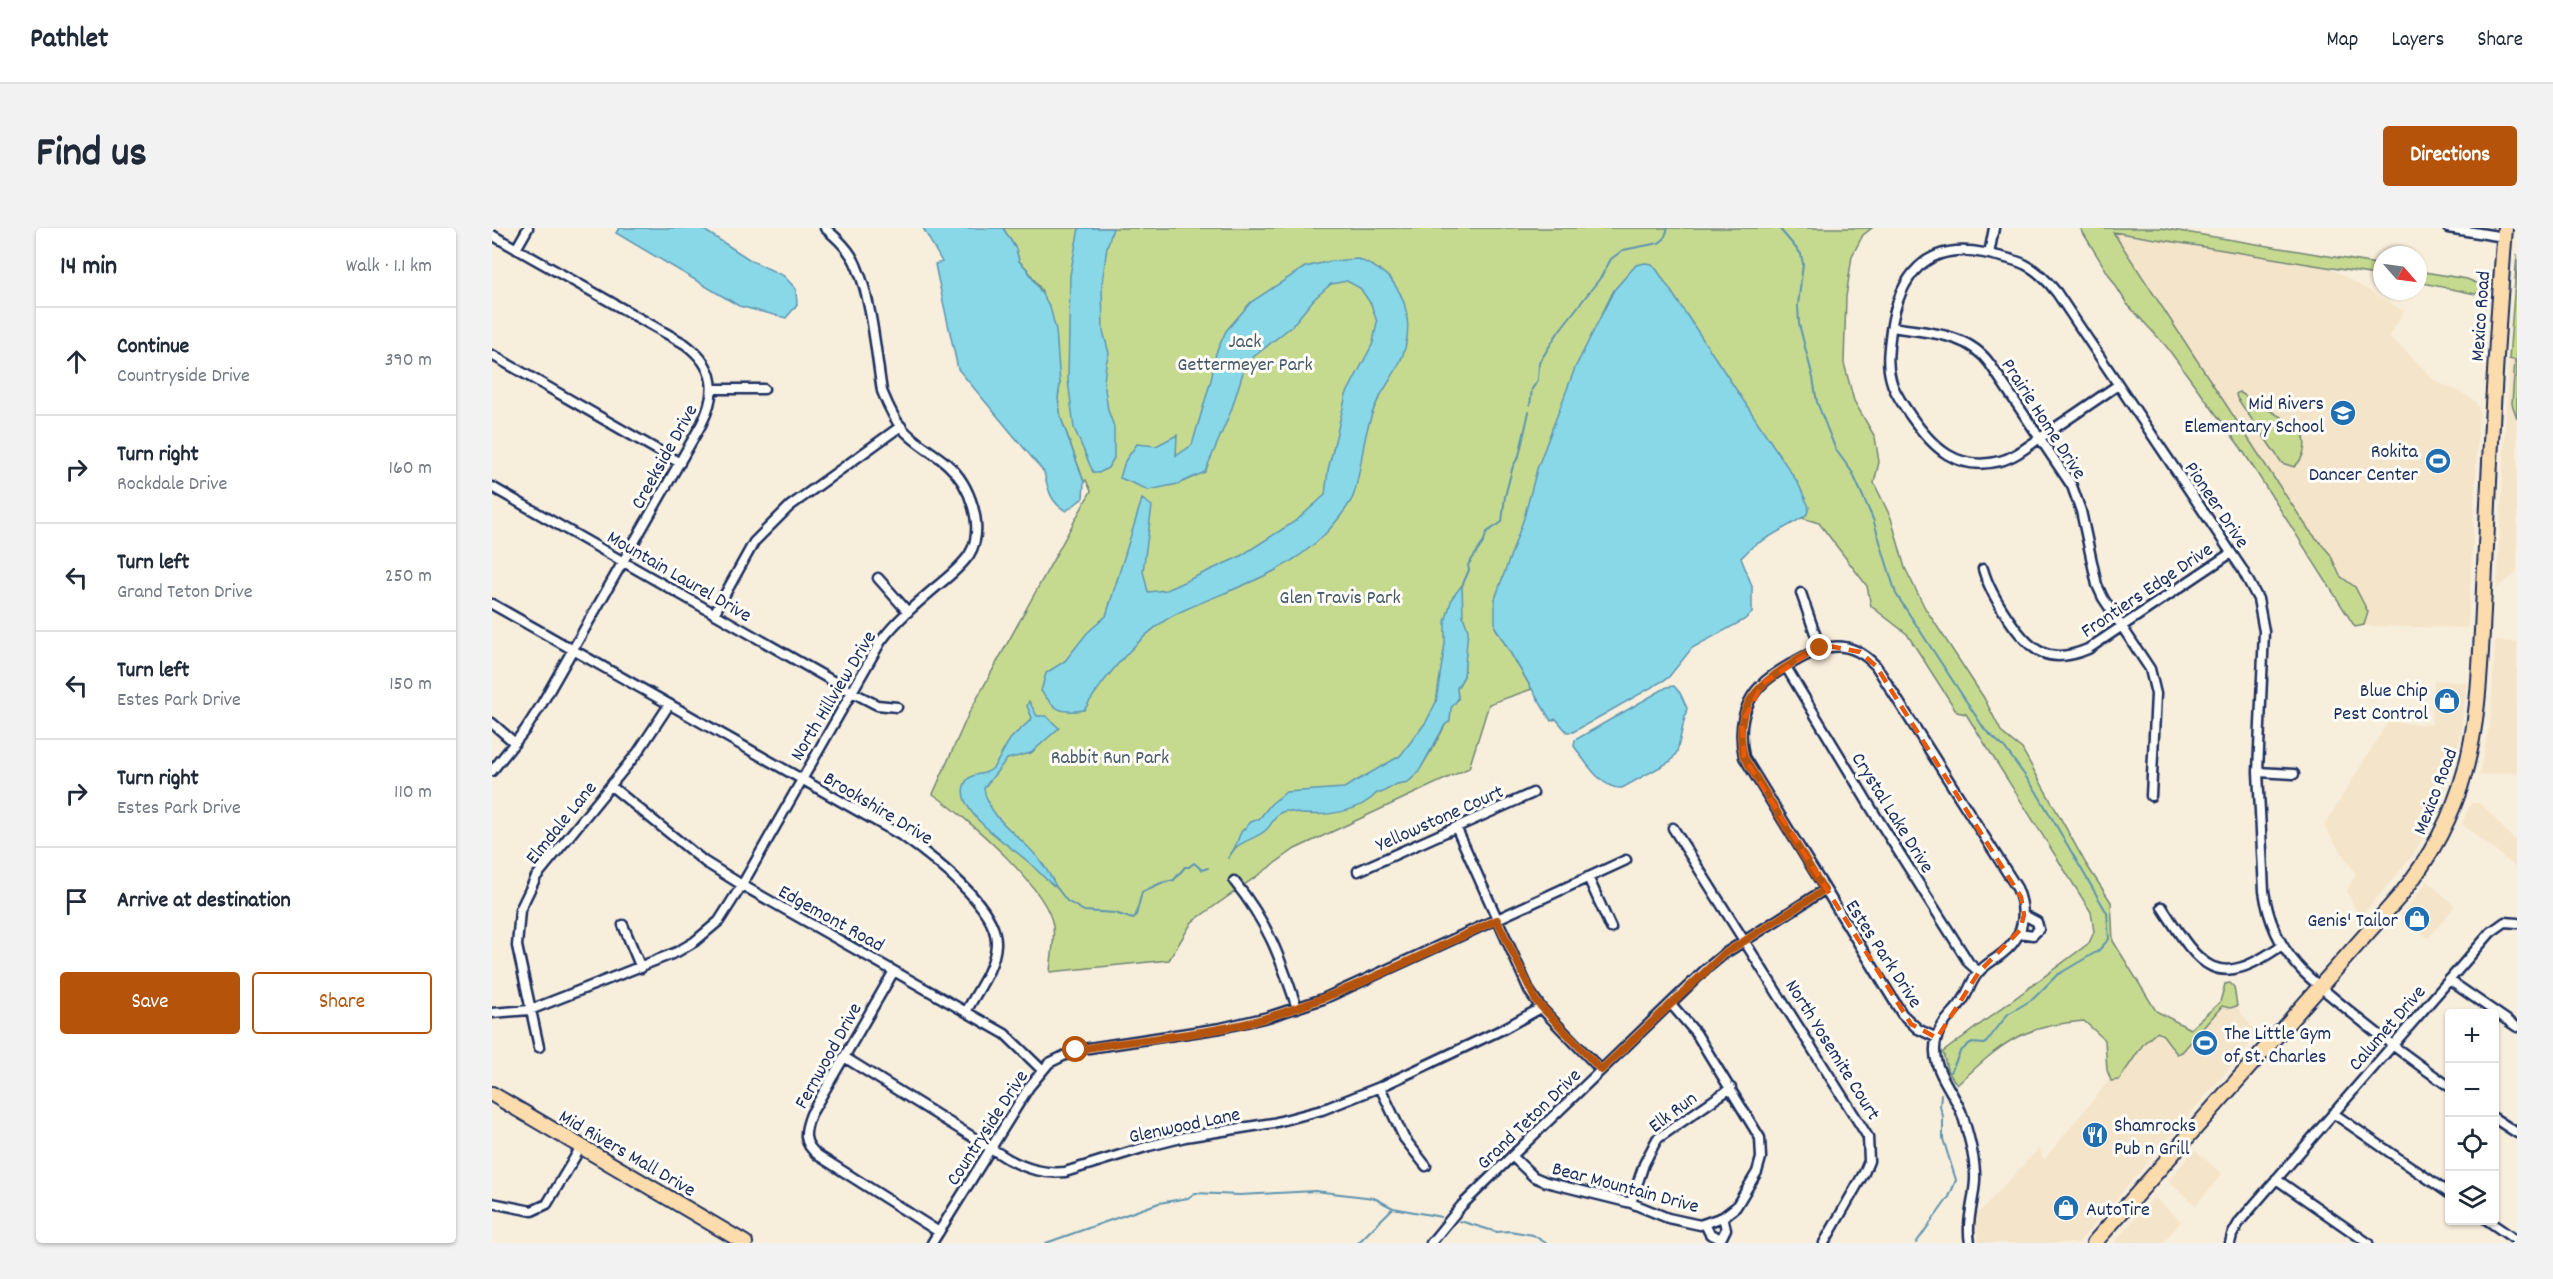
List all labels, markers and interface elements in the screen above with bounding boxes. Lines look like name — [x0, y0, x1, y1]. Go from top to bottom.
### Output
text: Pathlet — [30, 21, 108, 61]
text: Map — [2327, 26, 2358, 56]
text: Layers — [2391, 26, 2444, 56]
text: Share — [2477, 26, 2523, 56]
text: Find us — [36, 126, 147, 186]
button: Directions — [2383, 126, 2517, 186]
north arrow — [2373, 246, 2427, 300]
text: 14 min — [60, 249, 117, 286]
text: Walk · 1.1 km — [346, 253, 432, 281]
street label: Mexico Road — [2465, 270, 2499, 362]
park label: Jack Gettermeyer Park — [1177, 329, 1313, 380]
text: Continue — [117, 332, 189, 363]
icon: ahead — [60, 345, 93, 378]
text: 390 m — [385, 347, 432, 375]
street label: Prairie Home Drive — [1993, 354, 2092, 486]
text: Countryside Drive — [117, 363, 250, 391]
place label: Mid Rivers Elementary School — [2184, 391, 2324, 442]
school or university icon: Mid Rivers Elementary School — [2328, 398, 2358, 428]
street label: Creekside Drive — [625, 400, 706, 515]
place label: Rokita Dancer Center — [2309, 439, 2419, 490]
text: Turn right — [117, 440, 199, 471]
sports icon: Rokita Dancer Center — [2423, 446, 2453, 476]
icon: right — [60, 453, 93, 486]
text: 160 m — [389, 455, 432, 483]
street label: Pioneer Drive — [2176, 457, 2255, 555]
text: Rockdale Drive — [117, 471, 227, 499]
street label: Mountain Laurel Drive — [601, 525, 756, 631]
street label: Frontiers Edge Drive — [2076, 537, 2219, 646]
text: Turn left — [117, 548, 189, 579]
icon: left — [60, 561, 93, 594]
text: 250 m — [385, 563, 432, 591]
text: Grand Teton Drive — [117, 579, 253, 607]
park label: Glen Travis Park — [1279, 585, 1401, 613]
street label: North Hillview Drive — [785, 626, 885, 767]
route end — [1806, 634, 1832, 660]
text: Turn left — [117, 656, 189, 687]
icon: left — [60, 669, 93, 702]
text: 150 m — [389, 671, 432, 699]
place label: Blue Chip Pest Control — [2333, 678, 2428, 729]
shop icon: Blue Chip Pest Control — [2432, 686, 2462, 716]
text: Estes Park Drive — [117, 687, 241, 715]
park label: Rabbit Run Park — [1051, 745, 1169, 773]
street label: Mexico Road — [2408, 745, 2466, 839]
street label: Crystal Lake Drive — [1843, 748, 1940, 880]
text: Turn right — [117, 764, 199, 795]
street label: Brookshire Drive — [817, 766, 938, 853]
street label: Elmdale Lane — [520, 776, 605, 872]
icon: right — [60, 777, 93, 810]
text: 110 m — [394, 779, 432, 807]
street label: Yellowstone Court — [1372, 779, 1508, 860]
text: Estes Park Drive — [117, 795, 241, 823]
street label: Edgemont Road — [772, 879, 889, 960]
icon: arrive — [60, 885, 93, 918]
text: Arrive at destination — [117, 886, 291, 917]
street label: Estes Park Drive — [1837, 895, 1928, 1014]
shop icon: Genis' Tailor — [2402, 904, 2432, 934]
place label: Genis' Tailor — [2307, 908, 2399, 936]
button: Save — [60, 972, 240, 1034]
button: Share — [252, 972, 432, 1034]
street label: North Yosemite Court — [1777, 975, 1886, 1126]
street label: Calumet Drive — [2343, 980, 2434, 1078]
street label: Fernwood Drive — [789, 998, 870, 1115]
map controls — [2445, 1009, 2499, 1225]
button: + — [2445, 1009, 2499, 1063]
place label: The Little Gym of St. Charles — [2224, 1021, 2331, 1072]
sports icon: The Little Gym of St. Charles — [2190, 1028, 2220, 1058]
route start — [1062, 1036, 1088, 1062]
street label: Grand Teton Drive — [1472, 1063, 1589, 1177]
button: − — [2445, 1063, 2499, 1117]
street label: Countryside Drive — [941, 1065, 1037, 1192]
street label: Elk Run — [1644, 1086, 1704, 1141]
street label: Glenwood Lane — [1126, 1101, 1243, 1152]
street label: Mid Rivers Mall Drive — [553, 1104, 700, 1205]
place label: Shamrocks Pub n Grill — [2114, 1113, 2196, 1164]
button: locate — [2445, 1117, 2499, 1171]
restaurant icon: Shamrocks Pub n Grill — [2080, 1120, 2110, 1150]
street label: Bear Mountain Drive — [1549, 1156, 1702, 1222]
button: layers — [2445, 1171, 2499, 1225]
shop icon: AutoTire — [2051, 1193, 2081, 1223]
place label: AutoTire — [2086, 1197, 2150, 1225]

